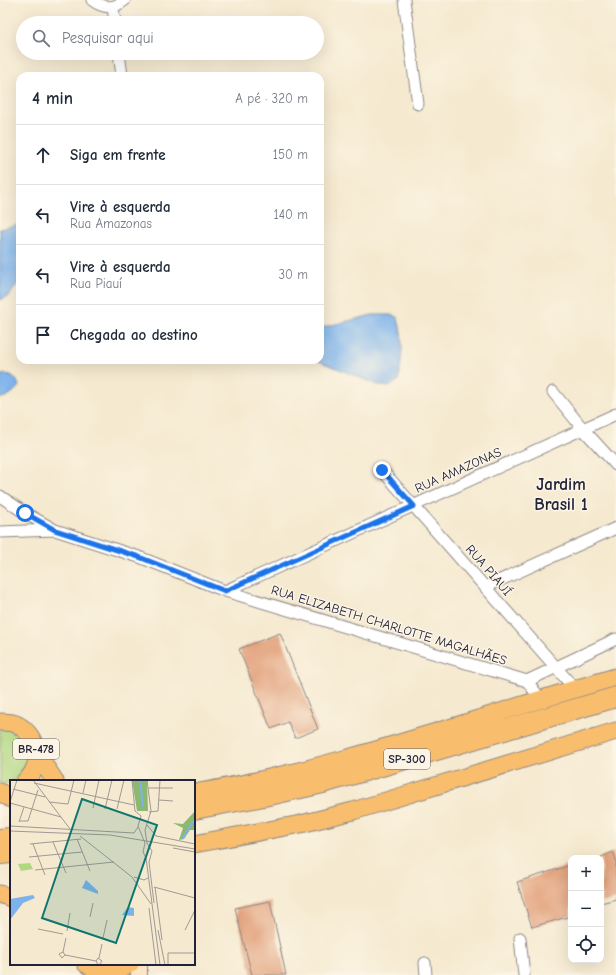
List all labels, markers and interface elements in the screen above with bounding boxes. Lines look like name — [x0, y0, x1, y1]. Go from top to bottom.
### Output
search box — [16, 16, 324, 60]
icon: search — [30, 27, 52, 49]
text: Pesquisar aqui — [62, 29, 154, 47]
text: 4 min — [32, 89, 73, 108]
text: A pé · 320 m — [235, 91, 308, 106]
icon: ahead — [32, 144, 54, 166]
text: Siga em frente — [70, 146, 166, 164]
text: 150 m — [273, 147, 308, 162]
text: Vire à esquerda — [70, 198, 171, 216]
icon: left — [32, 204, 54, 226]
text: 140 m — [274, 207, 308, 222]
text: Rua Amazonas — [70, 216, 152, 231]
text: Vire à esquerda — [70, 258, 171, 276]
icon: left — [32, 264, 54, 286]
text: 30 m — [278, 267, 308, 282]
text: Rua Piauí — [70, 276, 122, 291]
icon: arrive — [32, 324, 54, 346]
text: Chegada ao destino — [70, 326, 198, 344]
street label: RUA AMAZONAS — [412, 444, 504, 496]
route end — [373, 461, 391, 479]
district label: Jardim Brasil 1 — [534, 475, 588, 514]
route start — [16, 504, 34, 522]
street label: RUA PIAUÍ — [463, 541, 516, 598]
street label: RUA ELIZABETH CHARLOTTE MAGALHÃES — [269, 581, 509, 668]
road number: BR-478 — [13, 739, 59, 759]
road number: SP-300 — [384, 749, 430, 769]
inset map — [10, 780, 195, 965]
map controls — [568, 855, 604, 963]
button: + — [568, 855, 604, 891]
button: − — [568, 891, 604, 927]
button: locate — [568, 927, 604, 963]

